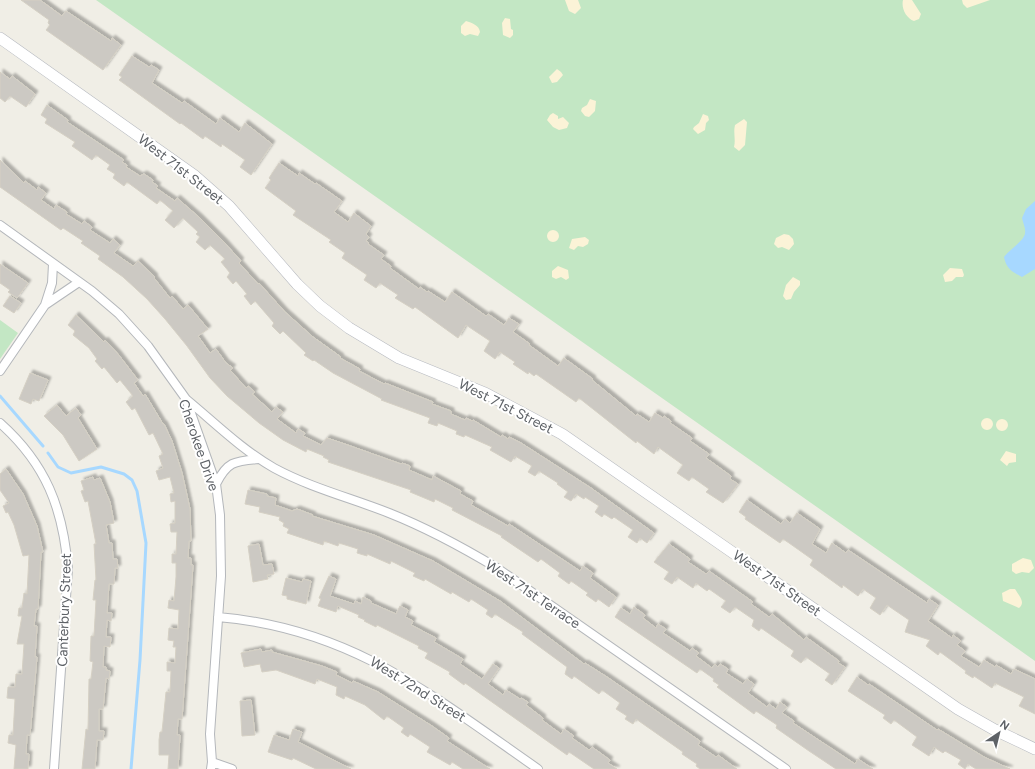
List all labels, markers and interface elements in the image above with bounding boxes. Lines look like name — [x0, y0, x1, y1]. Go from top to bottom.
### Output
street label: West 71st Street — [135, 131, 227, 208]
street label: West 71st Street — [456, 375, 556, 438]
street label: Cherokee Drive — [175, 397, 222, 494]
street label: West 71st Street — [729, 547, 824, 620]
street label: Canterbury Street — [54, 553, 75, 667]
street label: West 71st Terrace — [482, 556, 584, 633]
street label: West 72nd Street — [367, 653, 469, 726]
north arrow — [979, 713, 1019, 753]
text: N — [997, 717, 1012, 733]

